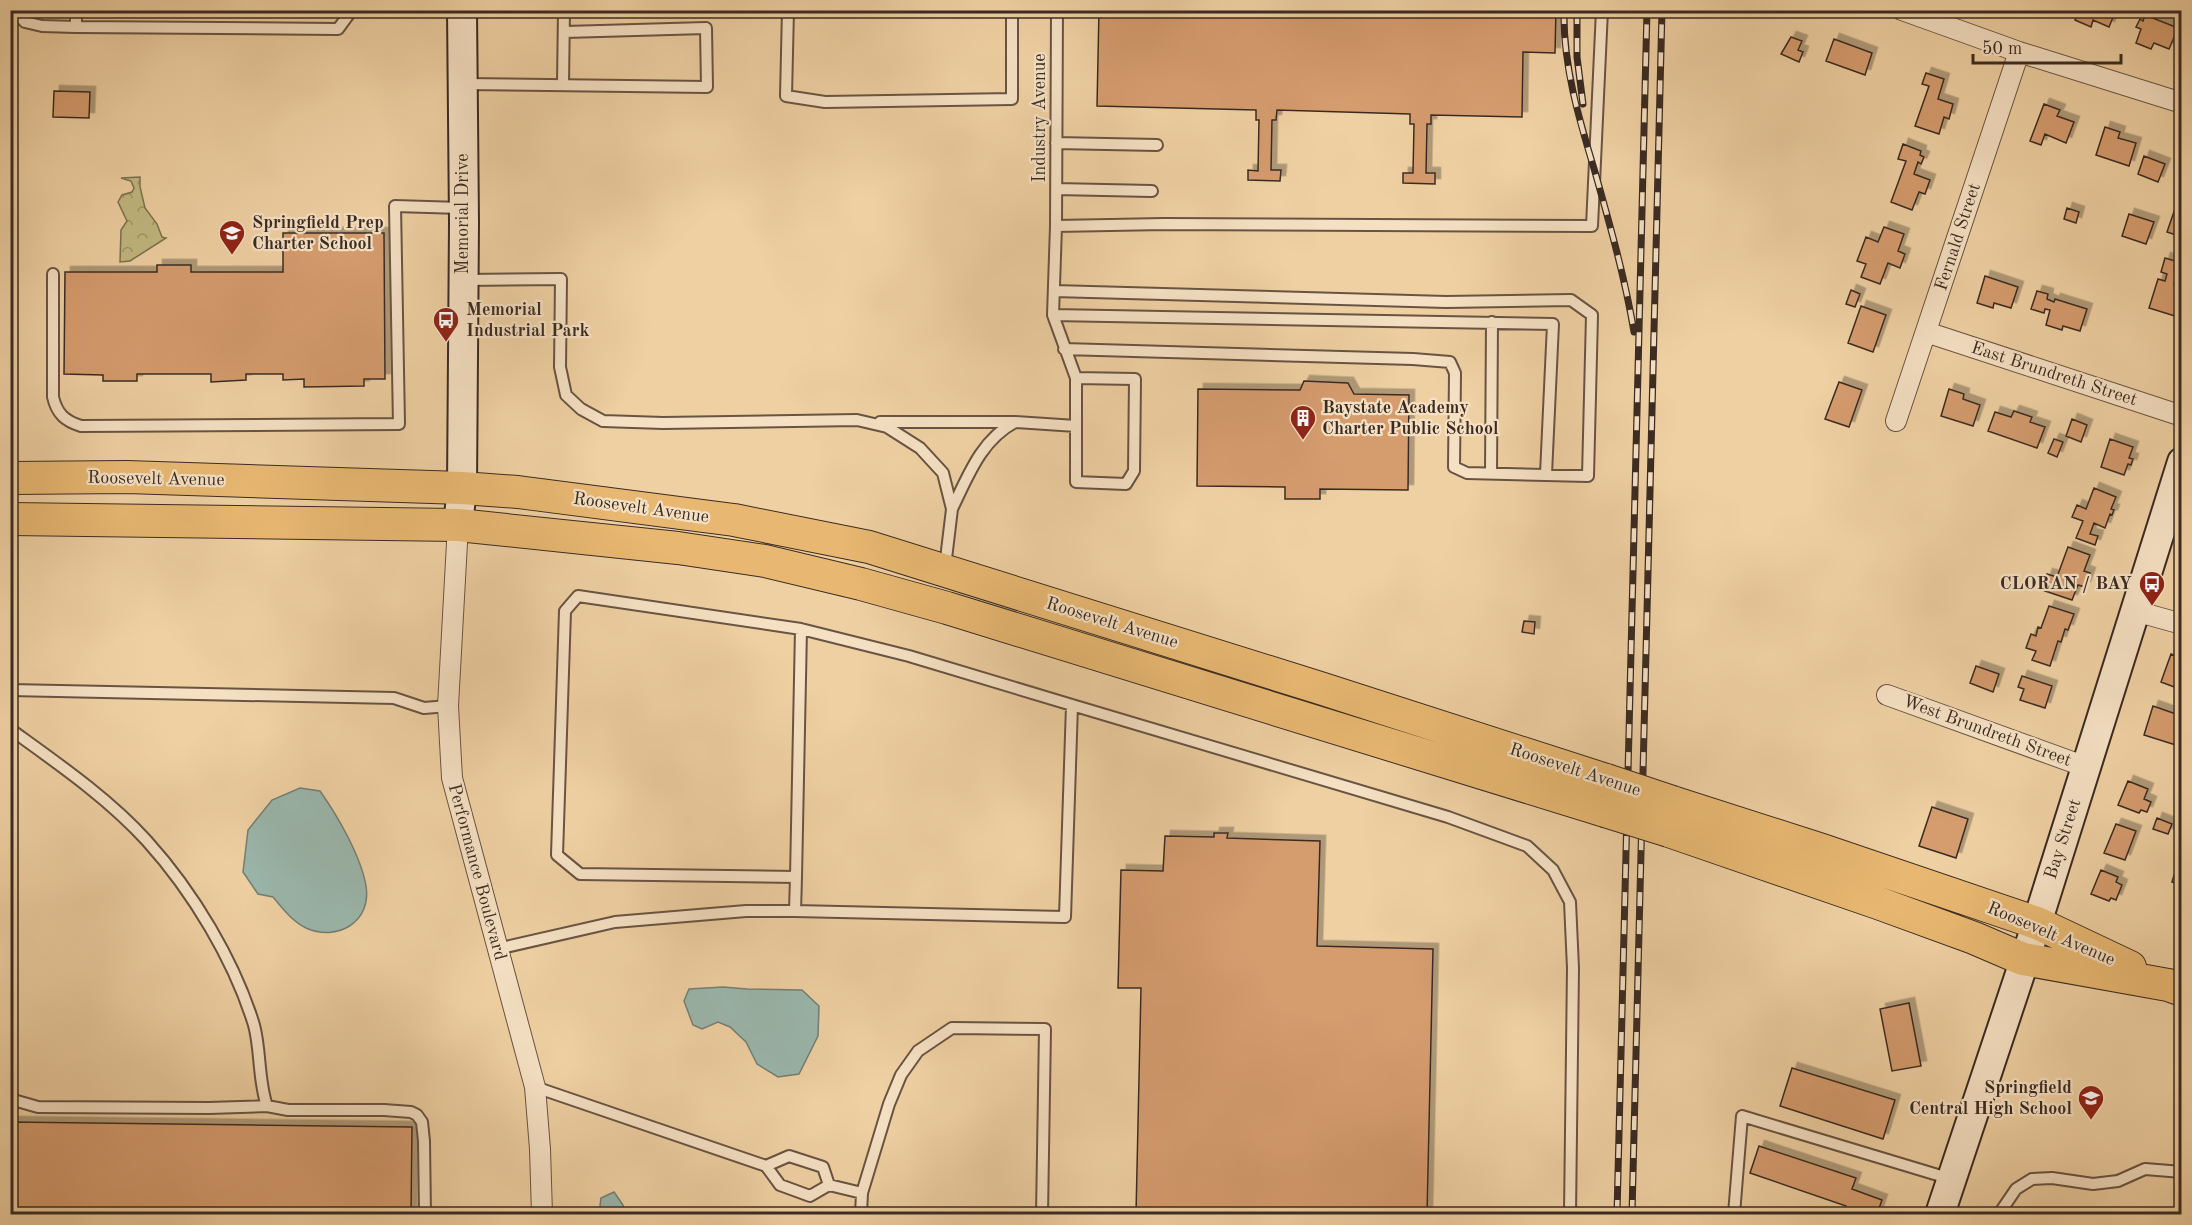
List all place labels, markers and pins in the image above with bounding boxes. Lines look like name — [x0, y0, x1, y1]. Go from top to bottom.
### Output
place label: Springfield Prep Charter School — [252, 214, 384, 253]
school or university icon: Springfield Prep Charter School — [217, 218, 247, 256]
place label: Memorial Industrial Park — [466, 301, 590, 340]
bus stop icon: Memorial Industrial Park — [431, 305, 461, 343]
place label: Baystate Academy Charter Public School — [1322, 399, 1499, 438]
building icon: Baystate Academy Charter Public School — [1288, 403, 1318, 441]
bus stop icon: CLORAN / BAY — [2137, 569, 2167, 607]
place label: CLORAN / BAY — [2000, 575, 2132, 593]
place label: Springfield Central High School — [1909, 1079, 2072, 1118]
school or university icon: Springfield Central High School — [2076, 1083, 2106, 1121]

